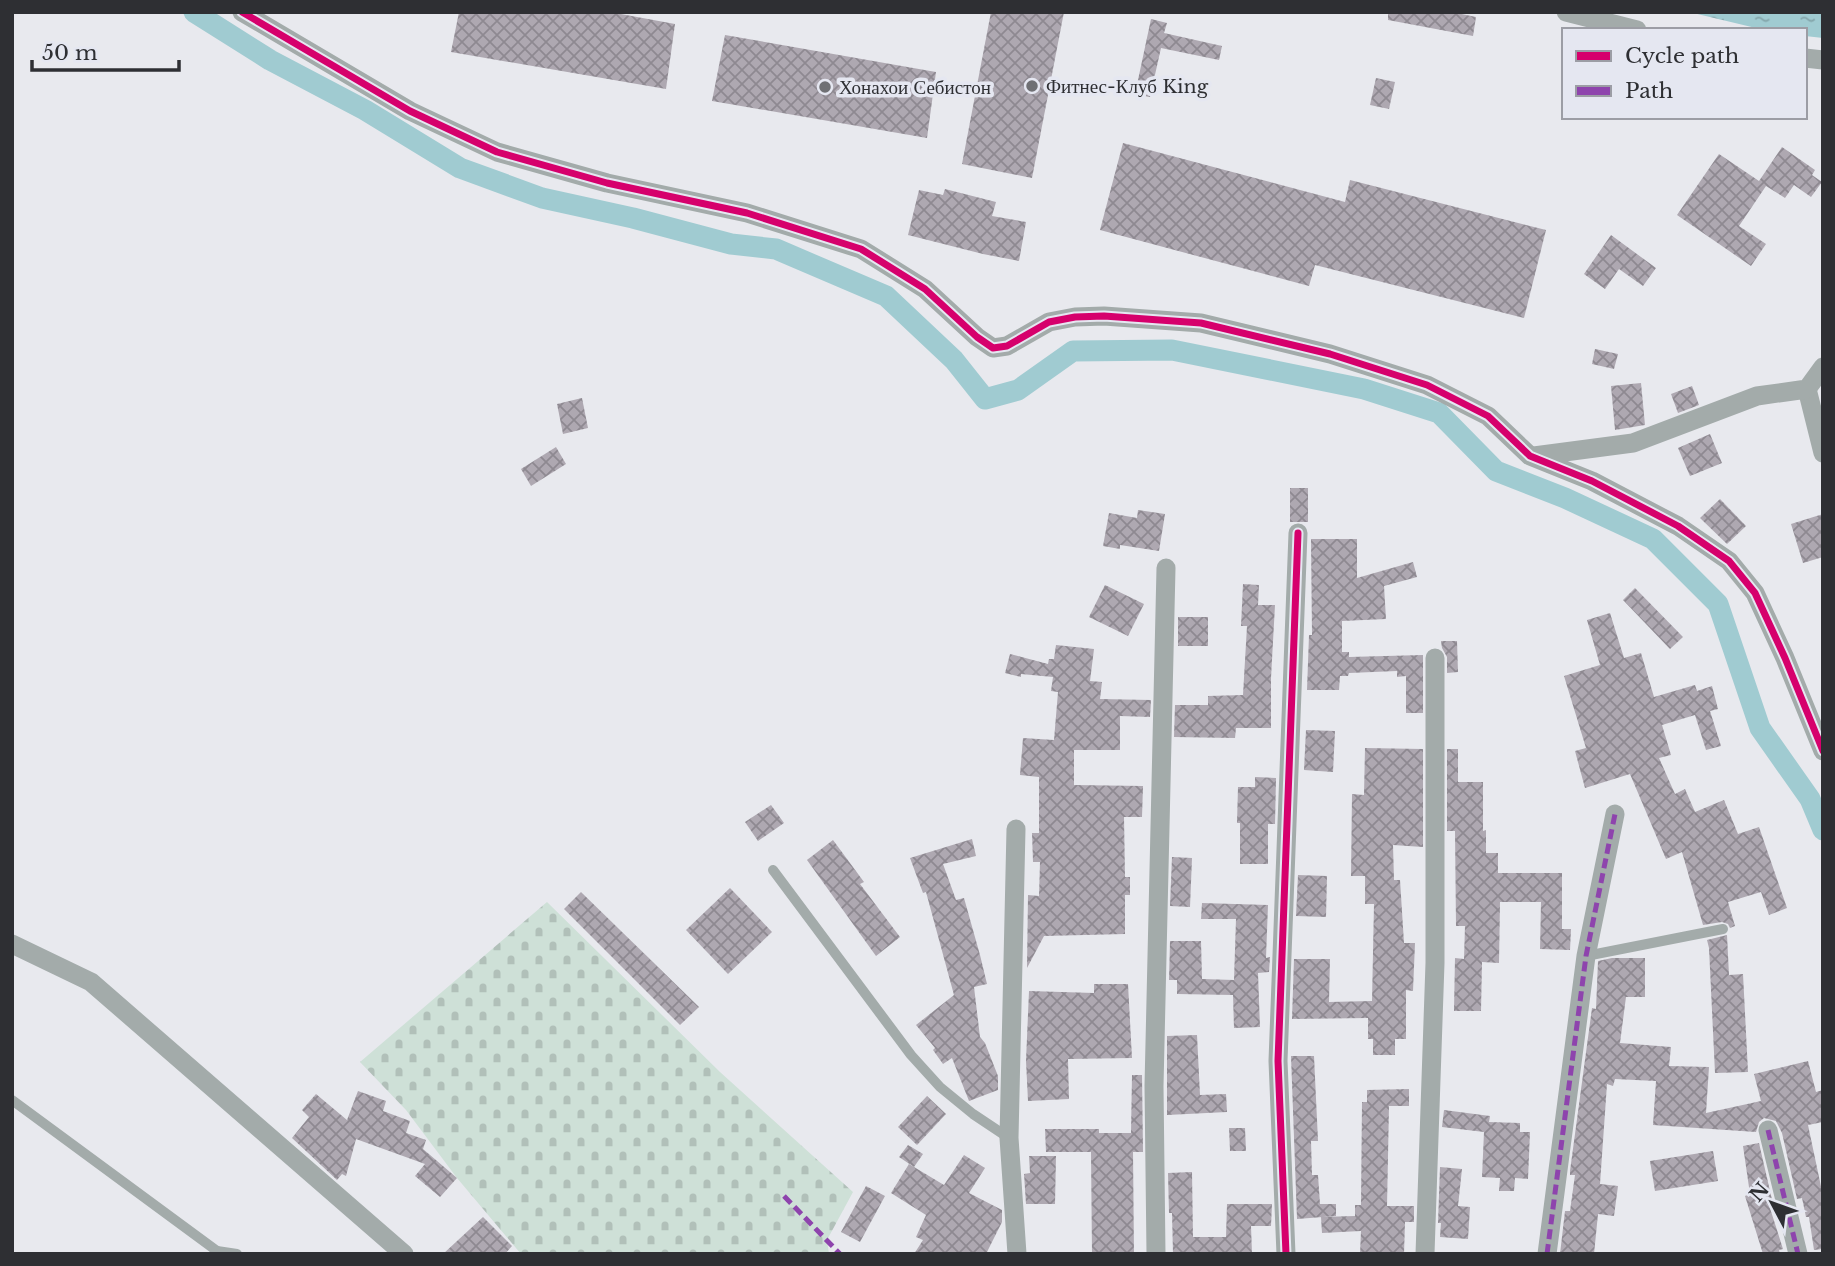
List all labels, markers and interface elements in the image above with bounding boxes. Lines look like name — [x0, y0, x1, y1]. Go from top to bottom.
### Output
scale bar — [32, 28, 178, 72]
legend — [1562, 28, 1807, 119]
text: 50 m — [42, 40, 98, 66]
text: Cycle path — [1625, 43, 1739, 69]
place label: Фитнес-Клуб King — [1046, 75, 1209, 98]
place label: Хонахои Себистон — [839, 76, 991, 99]
marker: Фитнес-Клуб King — [1024, 78, 1040, 94]
text: Path — [1625, 78, 1673, 104]
marker: Хонахои Себистон — [817, 79, 833, 95]
north arrow — [1737, 1168, 1807, 1238]
text: N — [1745, 1178, 1774, 1206]

